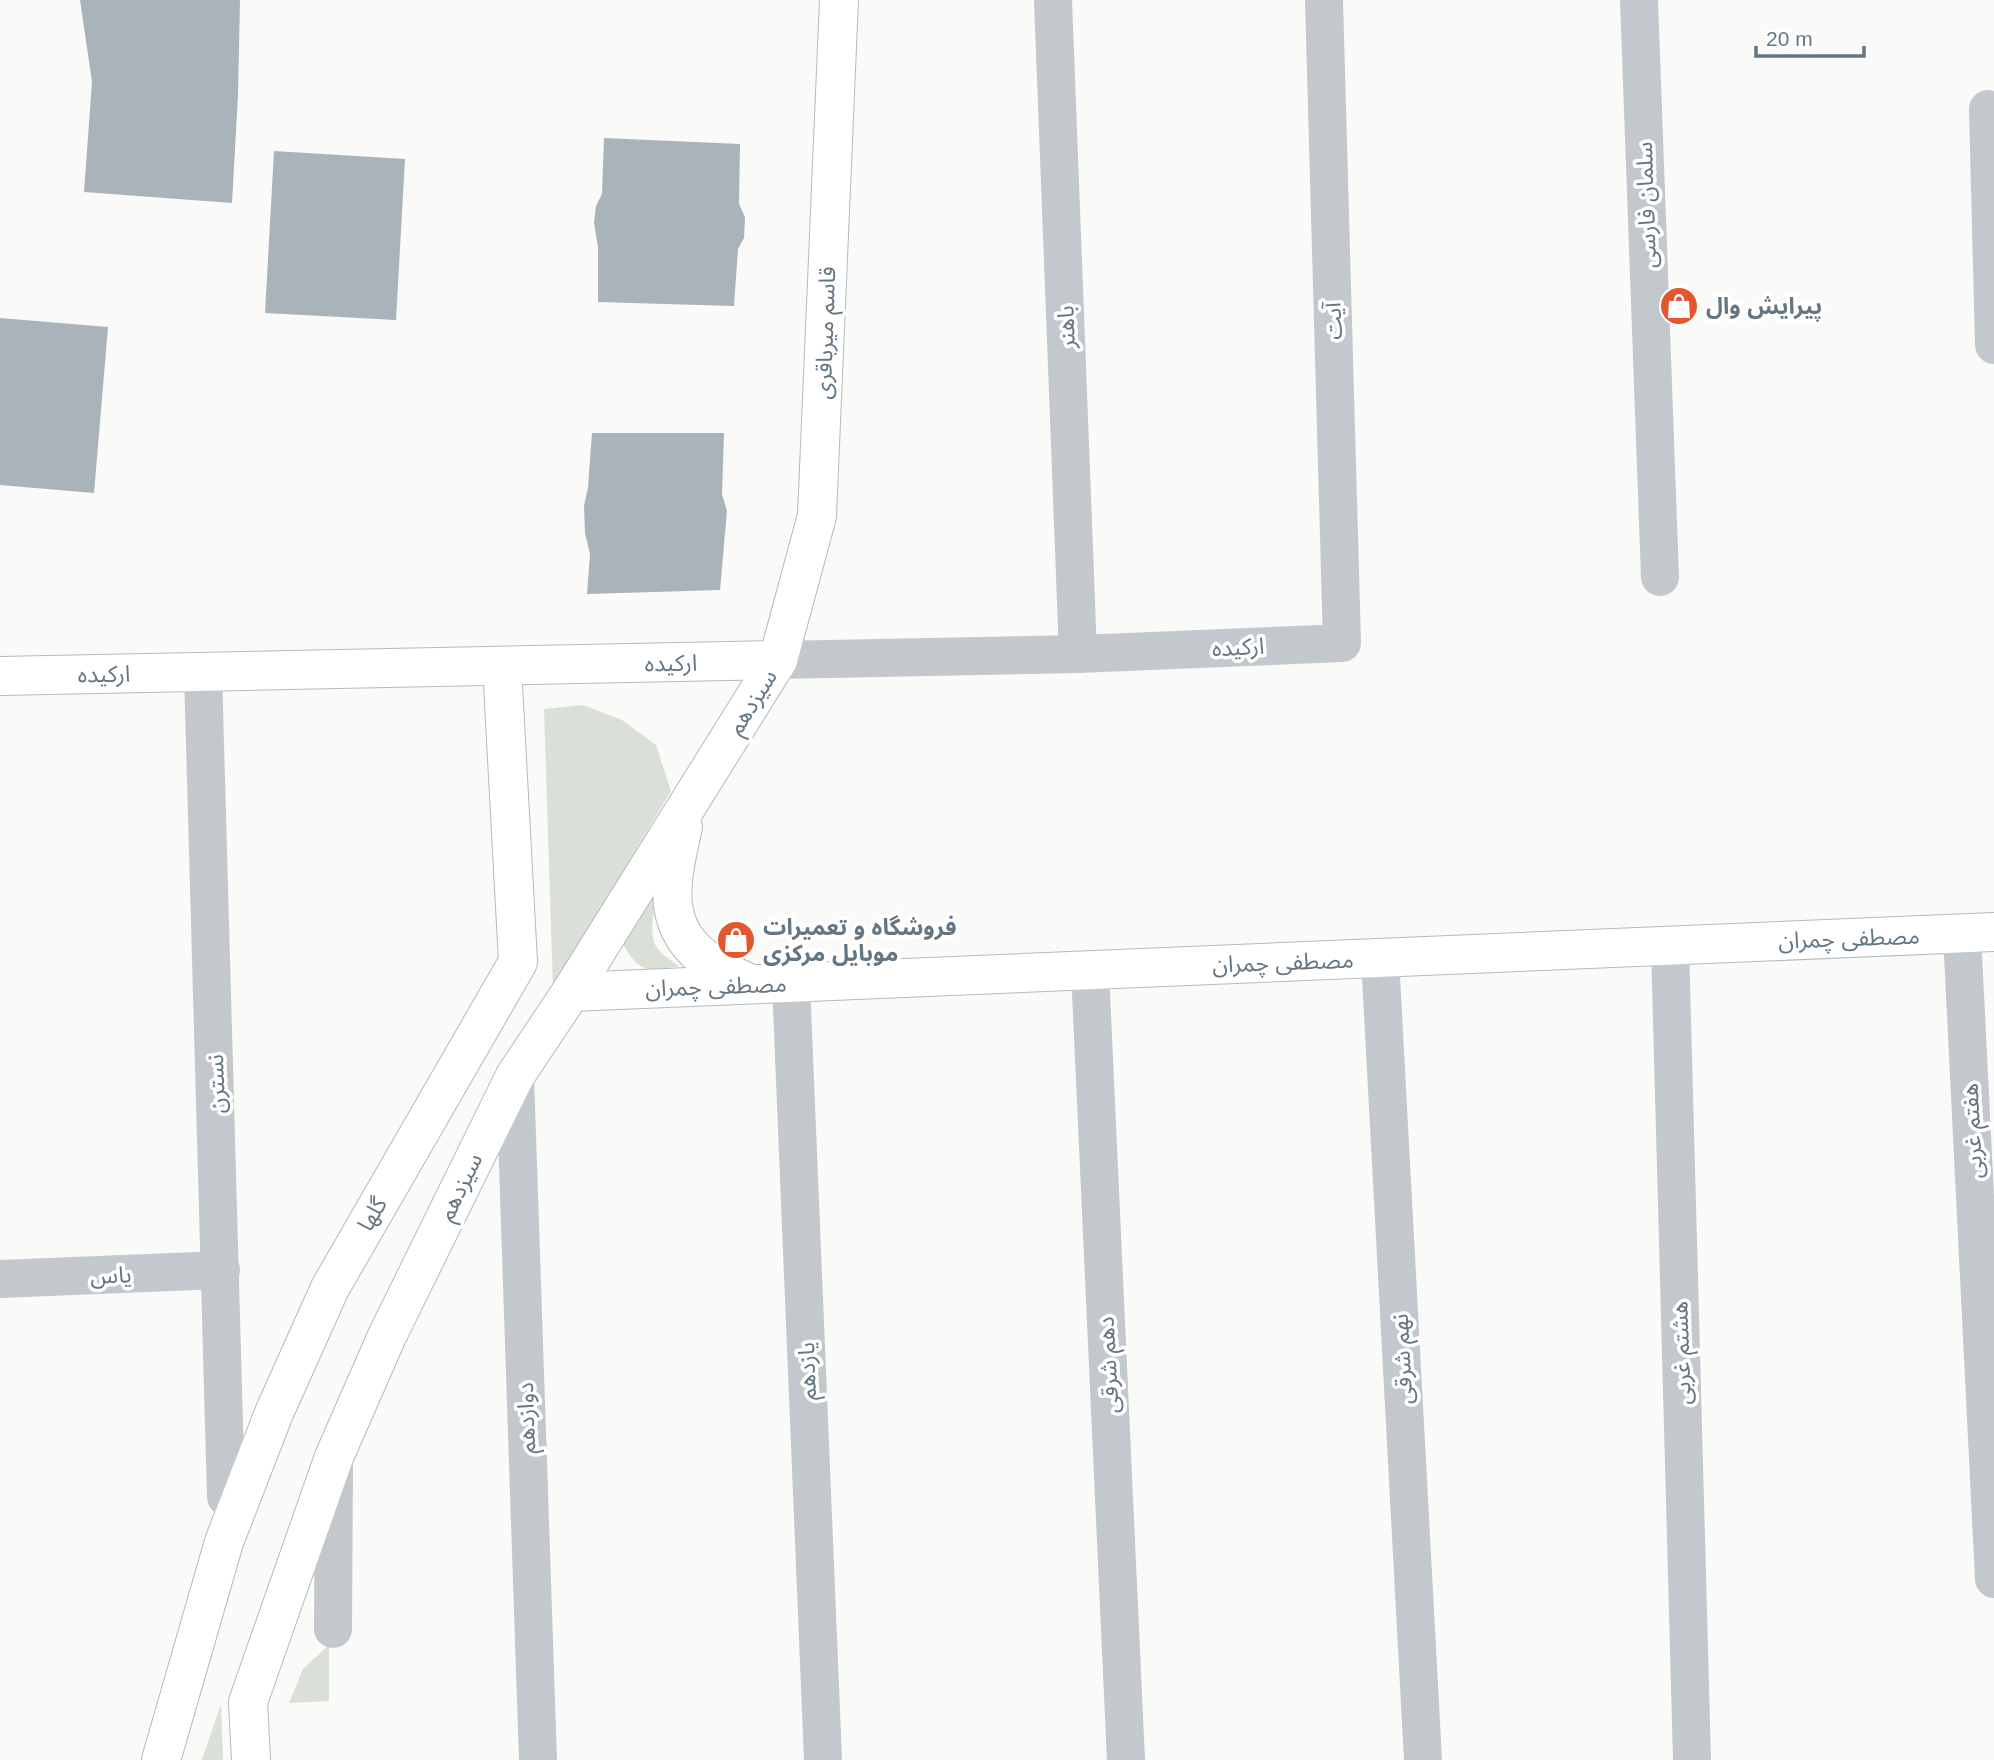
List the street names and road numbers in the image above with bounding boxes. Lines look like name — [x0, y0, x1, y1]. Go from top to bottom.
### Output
street label: سلمان فارسی — [1631, 141, 1662, 269]
street label: قاسم میرباقری — [810, 266, 844, 400]
street label: آیت — [1319, 301, 1347, 340]
street label: باهنر — [1052, 305, 1081, 350]
street label: ارکیده — [1211, 633, 1265, 662]
street label: ارکیده — [644, 650, 698, 677]
street label: ارکیده — [77, 661, 131, 688]
street label: سیزدهم — [722, 665, 786, 742]
street label: مصطفی چمران — [1778, 923, 1920, 956]
street label: مصطفی چمران — [1212, 947, 1354, 980]
street label: مصطفی چمران — [645, 971, 787, 1004]
street label: نسترن — [202, 1054, 231, 1114]
street label: هفتم غربی — [1957, 1082, 1991, 1179]
street label: سیزدهم — [433, 1149, 491, 1227]
street label: گلها — [352, 1192, 392, 1236]
street label: یاس — [90, 1261, 132, 1289]
street label: هشتم غربی — [1666, 1301, 1700, 1405]
street label: نهم شرقی — [1387, 1313, 1421, 1405]
street label: دهم شرقی — [1092, 1316, 1128, 1414]
street label: یازدهم — [793, 1341, 825, 1401]
street label: دوازدهم — [512, 1382, 544, 1454]

